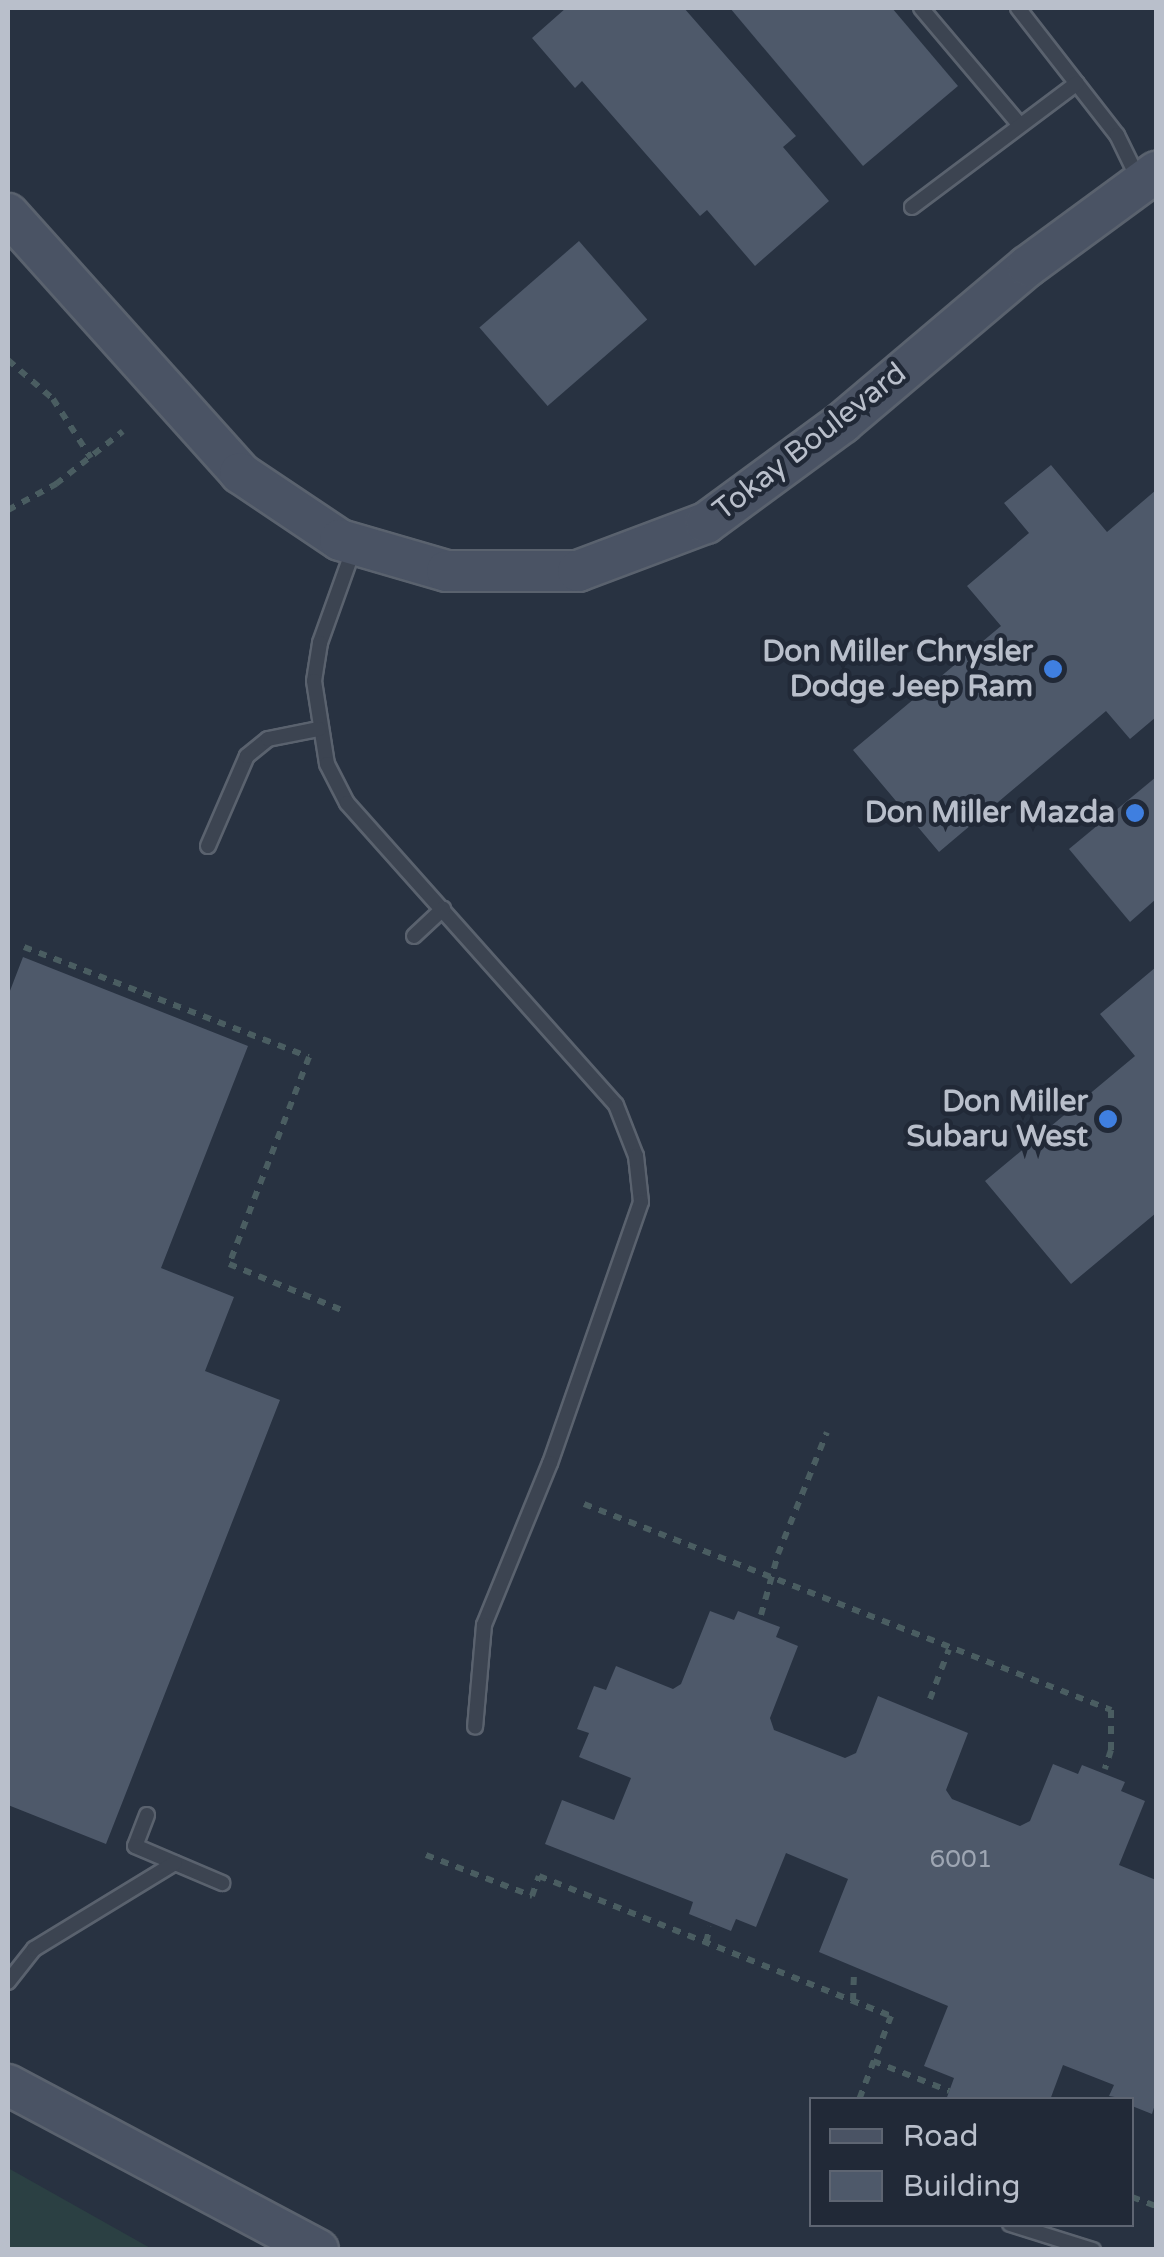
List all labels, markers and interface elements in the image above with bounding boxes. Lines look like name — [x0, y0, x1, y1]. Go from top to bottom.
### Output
street label: Tokay Boulevard — [706, 355, 914, 529]
place label: Don Miller Chrysler Dodge Jeep Ram — [762, 634, 1033, 704]
marker: Don Miller Chrysler Dodge Jeep Ram — [1042, 658, 1064, 680]
place label: Don Miller Mazda — [865, 795, 1115, 831]
marker: Don Miller Mazda — [1124, 802, 1146, 824]
place label: Don Miller Subaru West — [906, 1084, 1088, 1154]
marker: Don Miller Subaru West — [1097, 1108, 1119, 1130]
house number: 6001 — [930, 1844, 992, 1874]
legend — [809, 2097, 1134, 2227]
text: Road — [903, 2118, 978, 2155]
text: Building — [903, 2168, 1020, 2205]

